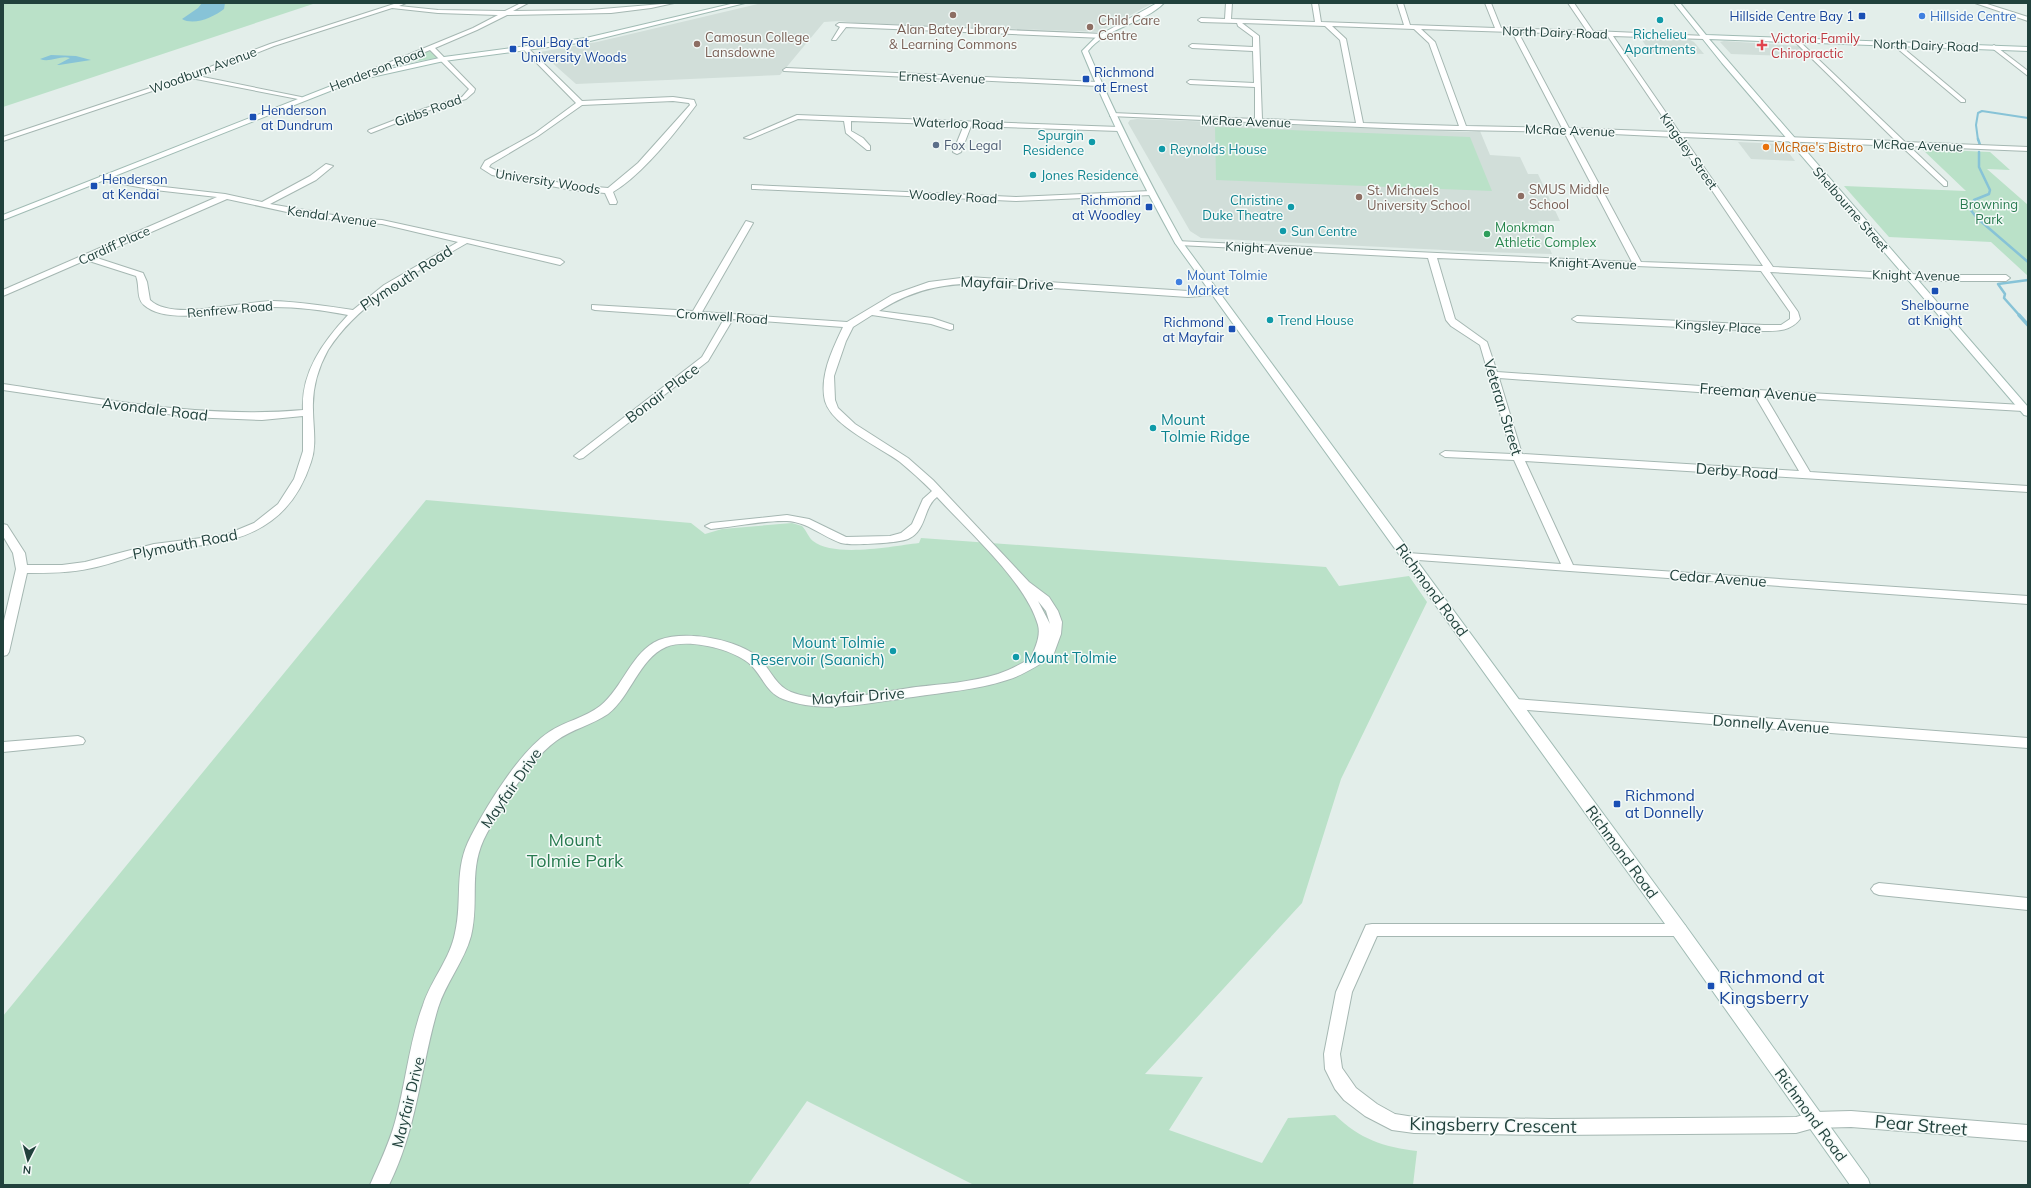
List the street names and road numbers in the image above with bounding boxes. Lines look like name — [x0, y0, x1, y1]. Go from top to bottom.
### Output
street label: North Dairy Road — [1502, 22, 1608, 42]
street label: North Dairy Road — [1873, 35, 1979, 55]
street label: Woodburn Avenue — [147, 43, 259, 97]
street label: Henderson Road — [327, 43, 427, 95]
street label: Ernest Avenue — [898, 67, 986, 87]
street label: Gibbs Road — [392, 91, 464, 129]
street label: Kingsley Street — [1657, 110, 1721, 193]
street label: McRae Avenue — [1201, 111, 1291, 131]
street label: Waterloo Road — [912, 113, 1004, 133]
street label: McRae Avenue — [1525, 120, 1615, 140]
street label: McRae Avenue — [1873, 135, 1963, 155]
street label: Shelbourne Street — [1810, 163, 1893, 255]
street label: University Woods — [494, 165, 602, 197]
street label: Woodley Road — [908, 186, 998, 206]
street label: Kendal Avenue — [286, 202, 378, 230]
street label: Cardiff Place — [76, 222, 152, 268]
street label: Knight Avenue — [1225, 238, 1313, 258]
street label: Plymouth Road — [356, 241, 456, 315]
street label: Knight Avenue — [1549, 253, 1637, 273]
street label: Knight Avenue — [1872, 266, 1960, 284]
street label: Mayfair Drive — [960, 272, 1054, 294]
street label: Renfrew Road — [186, 297, 274, 321]
street label: Cromwell Road — [676, 305, 768, 327]
street label: Kingsley Place — [1674, 316, 1762, 336]
street label: Veteran Street — [1479, 357, 1527, 457]
street label: Bonair Place — [621, 359, 703, 427]
street label: Freeman Avenue — [1699, 378, 1817, 406]
street label: Avondale Road — [101, 393, 209, 425]
street label: Derby Road — [1695, 459, 1779, 483]
street label: Plymouth Road — [131, 525, 239, 563]
street label: Richmond Road — [1392, 540, 1472, 640]
street label: Cedar Avenue — [1669, 565, 1767, 591]
street label: Mayfair Drive — [811, 683, 905, 709]
street label: Donnelly Avenue — [1712, 710, 1830, 738]
street label: Mayfair Drive — [477, 744, 545, 832]
street label: Richmond Road — [1582, 802, 1662, 902]
street label: Mayfair Drive — [388, 1055, 428, 1149]
street label: Richmond Road — [1771, 1065, 1851, 1165]
street label: Pear Street — [1874, 1109, 1968, 1141]
street label: Kingsberry Crescent — [1409, 1112, 1577, 1138]

